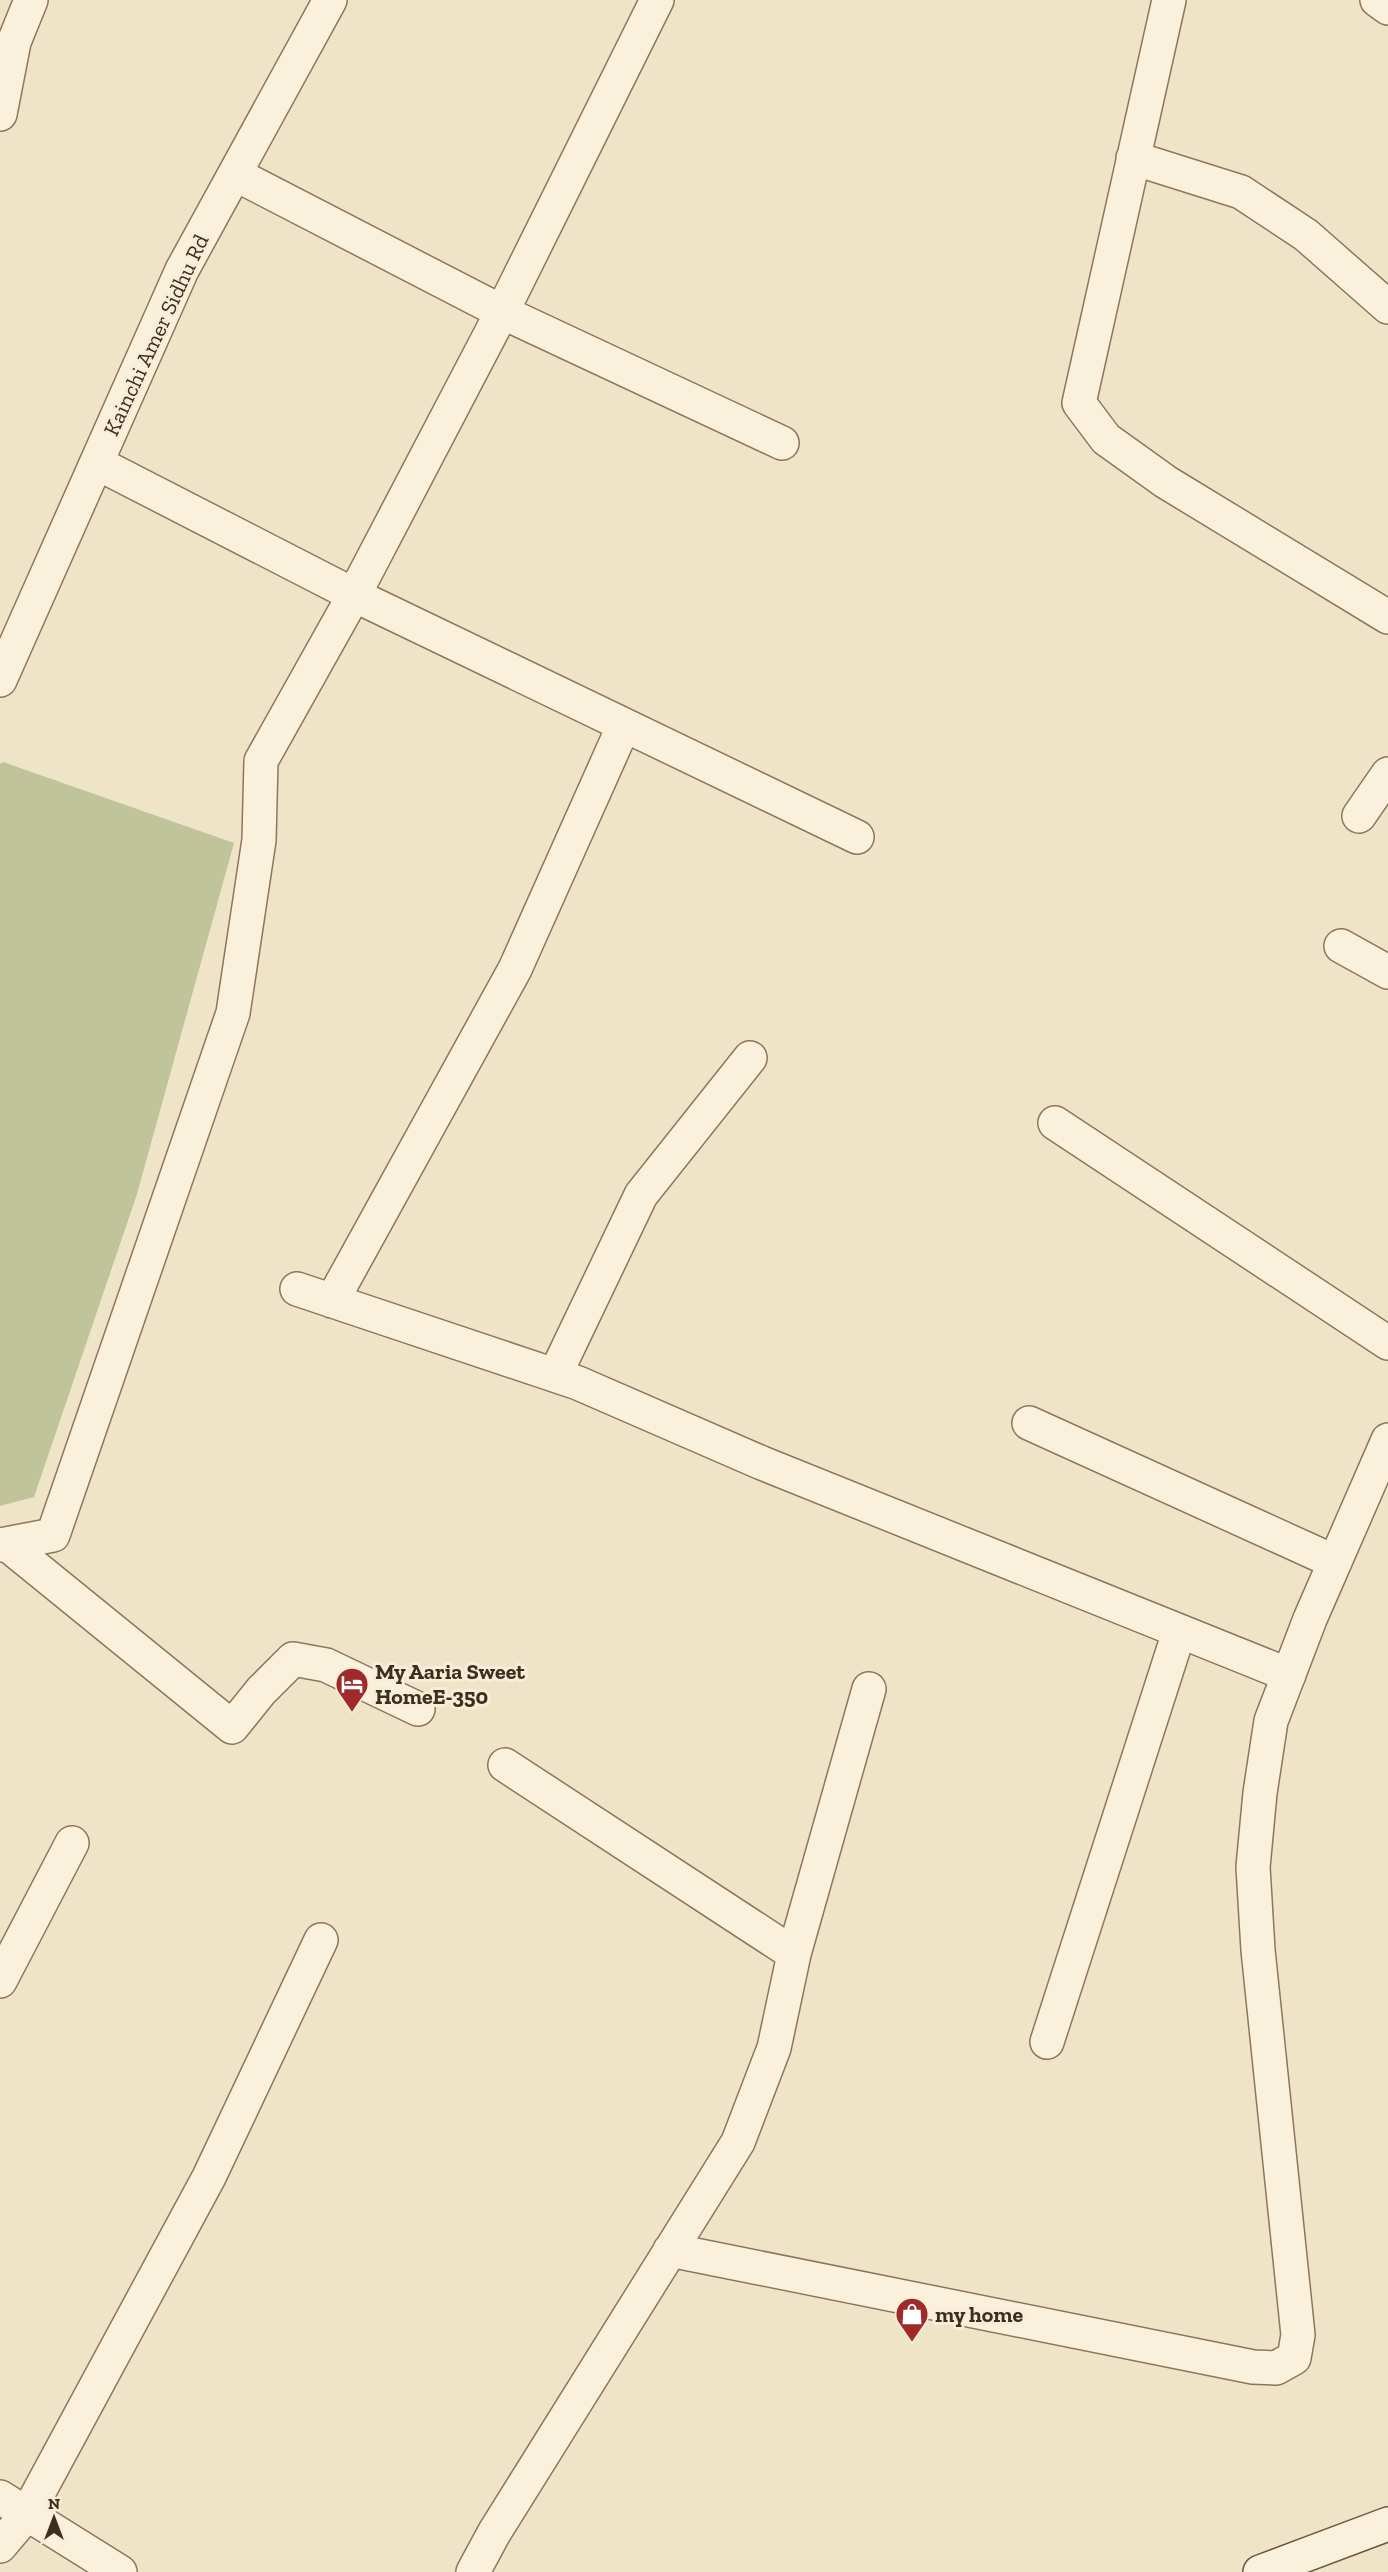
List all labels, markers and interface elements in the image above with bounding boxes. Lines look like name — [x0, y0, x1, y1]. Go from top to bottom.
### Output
street label: Kainchi Amer Sidhu Rd — [97, 230, 215, 440]
place label: My Aaria Sweet HomeE-350 — [375, 1658, 525, 1710]
hotel icon: My Aaria Sweet HomeE-350 — [334, 1666, 370, 1713]
shop icon: my home — [894, 2296, 930, 2343]
place label: my home — [935, 2301, 1024, 2328]
north arrow — [24, 2488, 84, 2548]
text: N — [48, 2494, 60, 2513]

